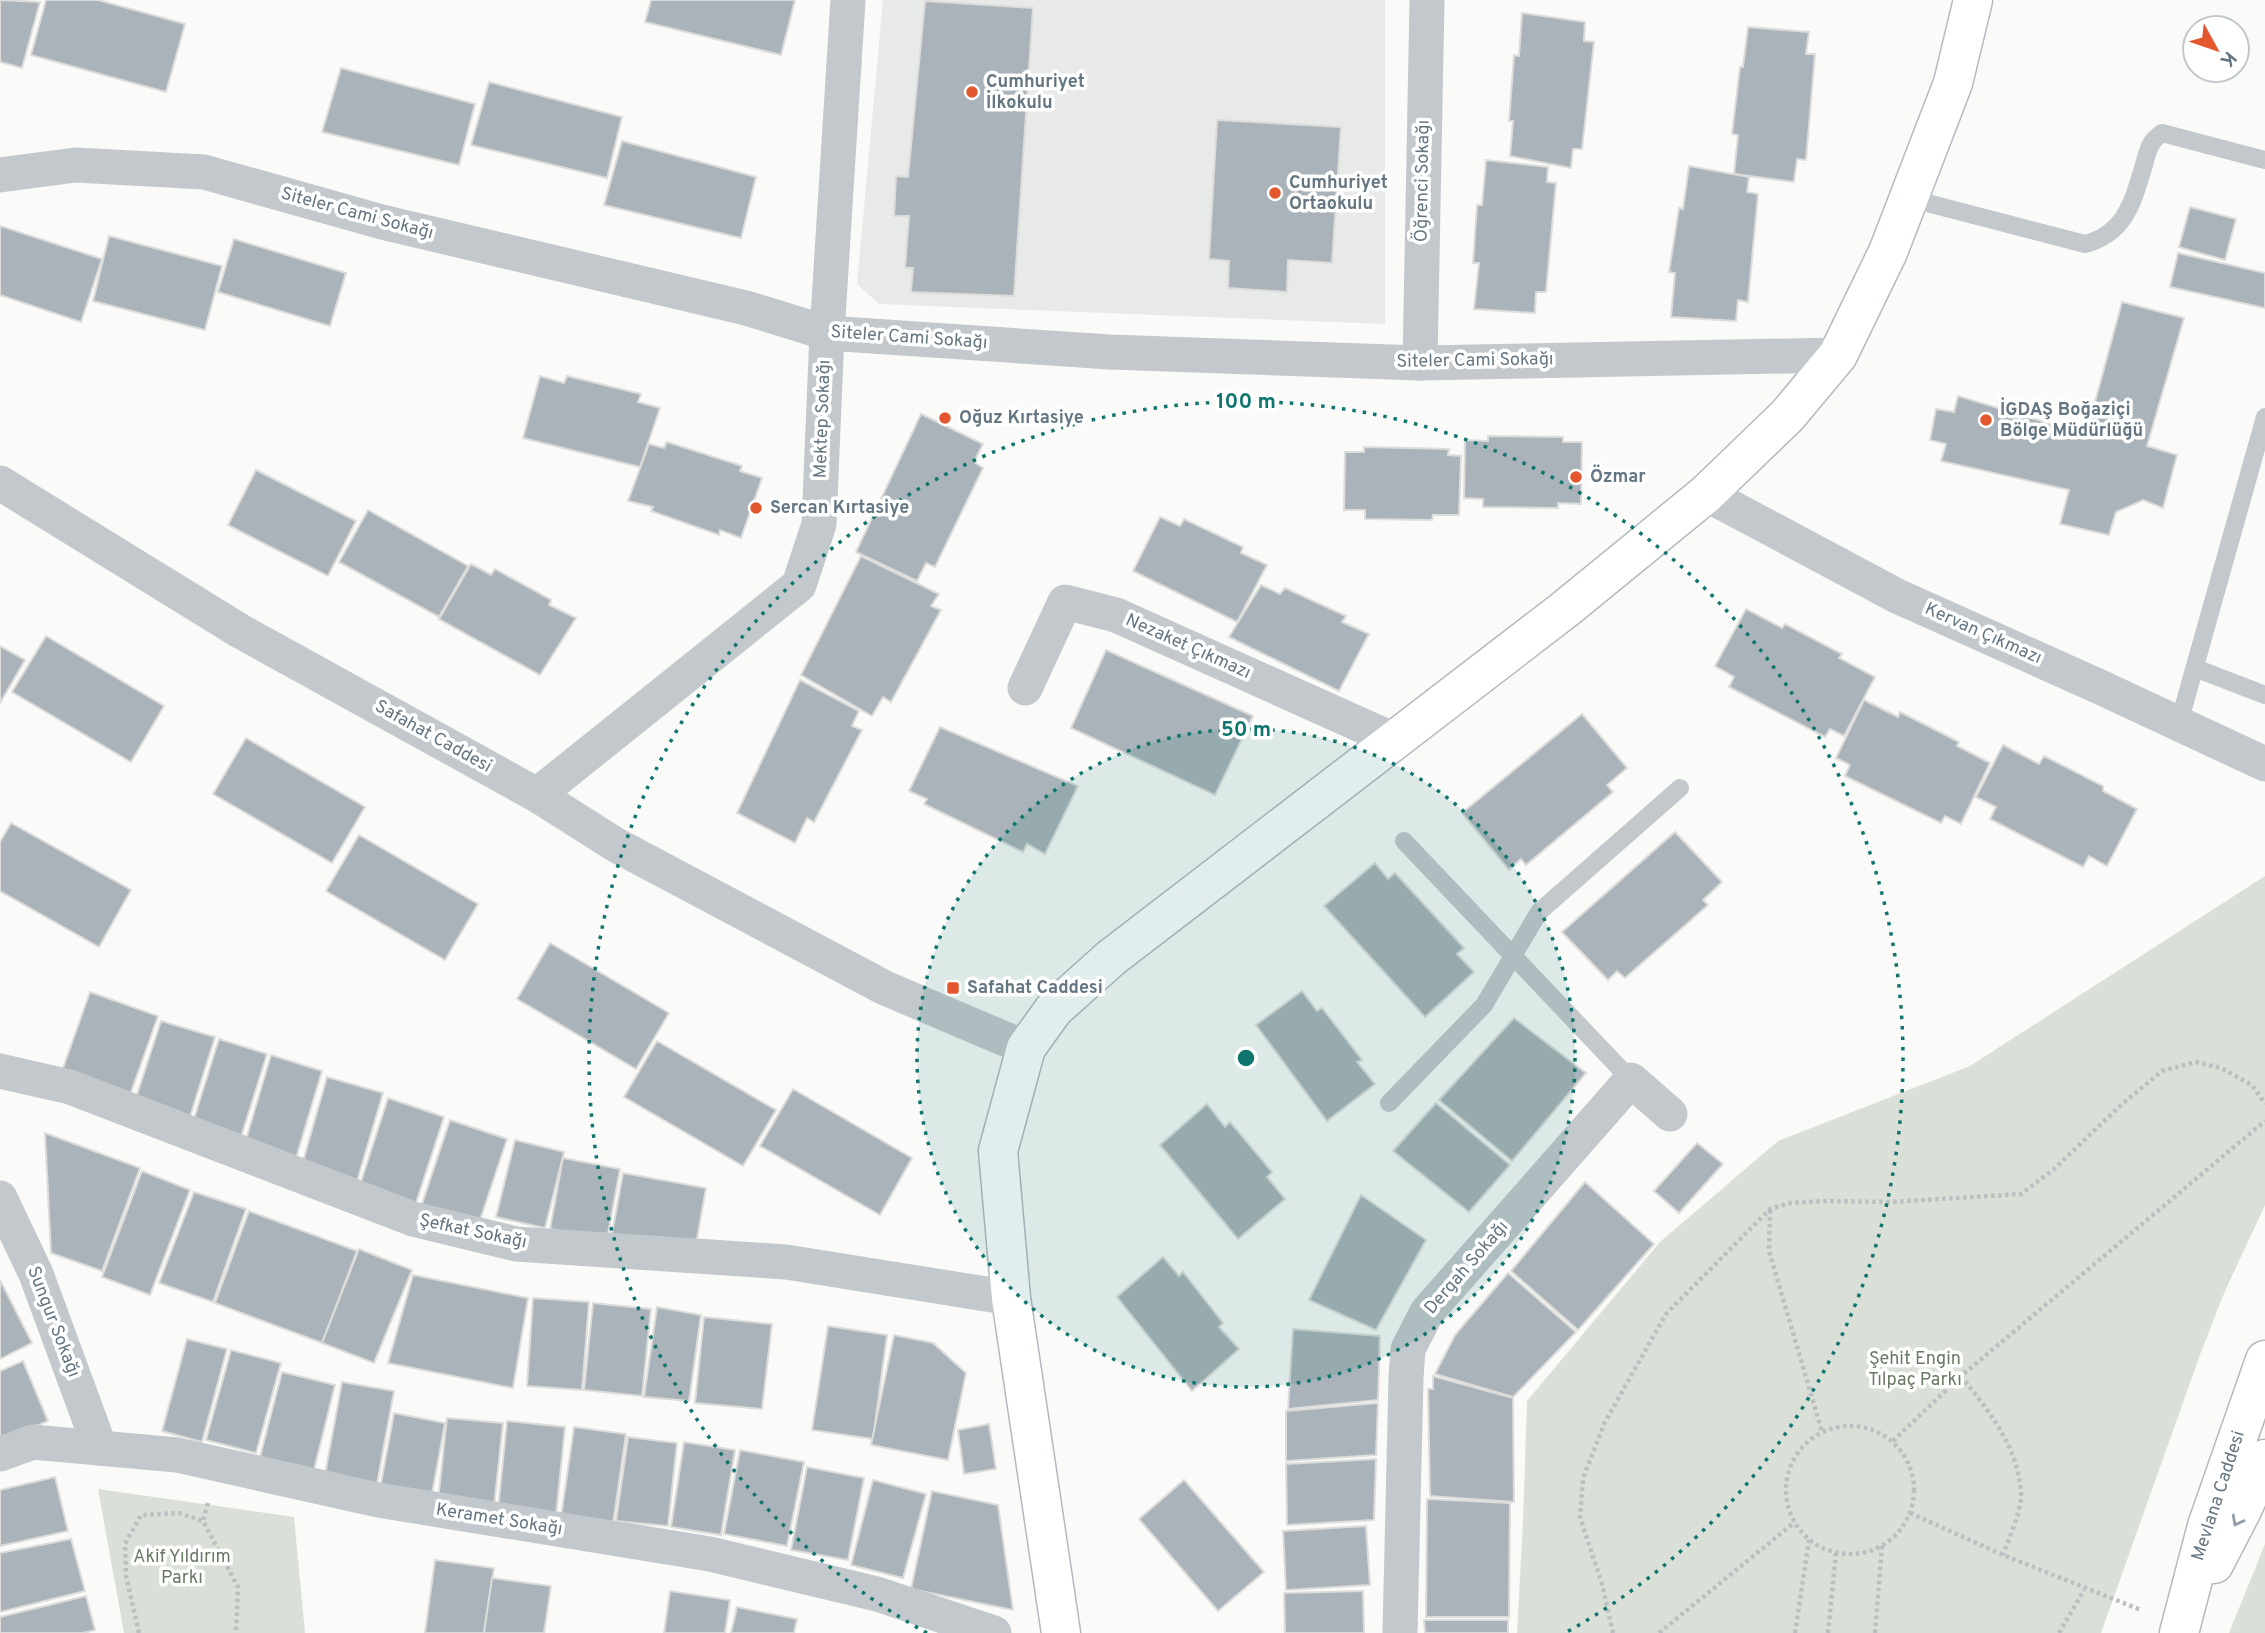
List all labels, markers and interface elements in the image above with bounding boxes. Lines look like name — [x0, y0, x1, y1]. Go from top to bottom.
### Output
north arrow — [2181, 14, 2251, 84]
text: K — [2214, 46, 2241, 72]
place label: Cumhuriyet İlkokulu — [986, 71, 1085, 115]
marker: Cumhuriyet İlkokulu — [964, 84, 980, 100]
street label: Öğrenci Sokağı — [1408, 120, 1436, 242]
place label: Cumhuriyet Ortaokulu — [1289, 172, 1388, 216]
street label: Siteler Cami Sokağı — [278, 183, 436, 245]
marker: Cumhuriyet Ortaokulu — [1267, 185, 1283, 201]
street label: Siteler Cami Sokağı — [830, 321, 988, 355]
street label: Siteler Cami Sokağı — [1396, 348, 1554, 374]
street label: Mektep Sokağı — [809, 359, 837, 479]
text: 100 m — [1216, 389, 1276, 416]
place label: İGDAŞ Boğaziçi Bölge Müdürlüğü — [2000, 397, 2143, 443]
place label: Oğuz Kırtasiye — [959, 407, 1084, 430]
marker: Oğuz Kırtasiye — [937, 410, 953, 426]
marker: İGDAŞ Boğaziçi Bölge Müdürlüğü — [1978, 412, 1994, 428]
place label: Özmar — [1590, 464, 1646, 489]
marker: Özmar — [1568, 469, 1584, 485]
place label: Sercan Kırtasiye — [770, 497, 909, 520]
marker: Sercan Kırtasiye — [748, 500, 764, 516]
street label: Kervan Çıkmazı — [1921, 598, 2045, 670]
street label: Nezaket Çıkmazı — [1122, 609, 1254, 685]
street label: Safahat Caddesi — [370, 695, 496, 779]
text: 50 m — [1221, 717, 1271, 744]
place label: Safahat Caddesi — [967, 977, 1103, 1000]
marker: Safahat Caddesi — [945, 980, 961, 996]
centre of rings — [1234, 1046, 1258, 1070]
street label: Şefkat Sokağı — [417, 1209, 529, 1255]
street label: Dergah Sokağı — [1420, 1216, 1514, 1320]
street label: Sungur Sokağı — [21, 1263, 85, 1381]
park label: Şehit Engin Tılpaç Parkı — [1868, 1348, 1962, 1392]
street label: Mevlana Caddesi — [2187, 1428, 2251, 1564]
street label: Keramet Sokağı — [434, 1499, 564, 1541]
one-way arrow — [2231, 1514, 2245, 1526]
park label: Akif Yıldırım Parkı — [133, 1546, 231, 1590]

